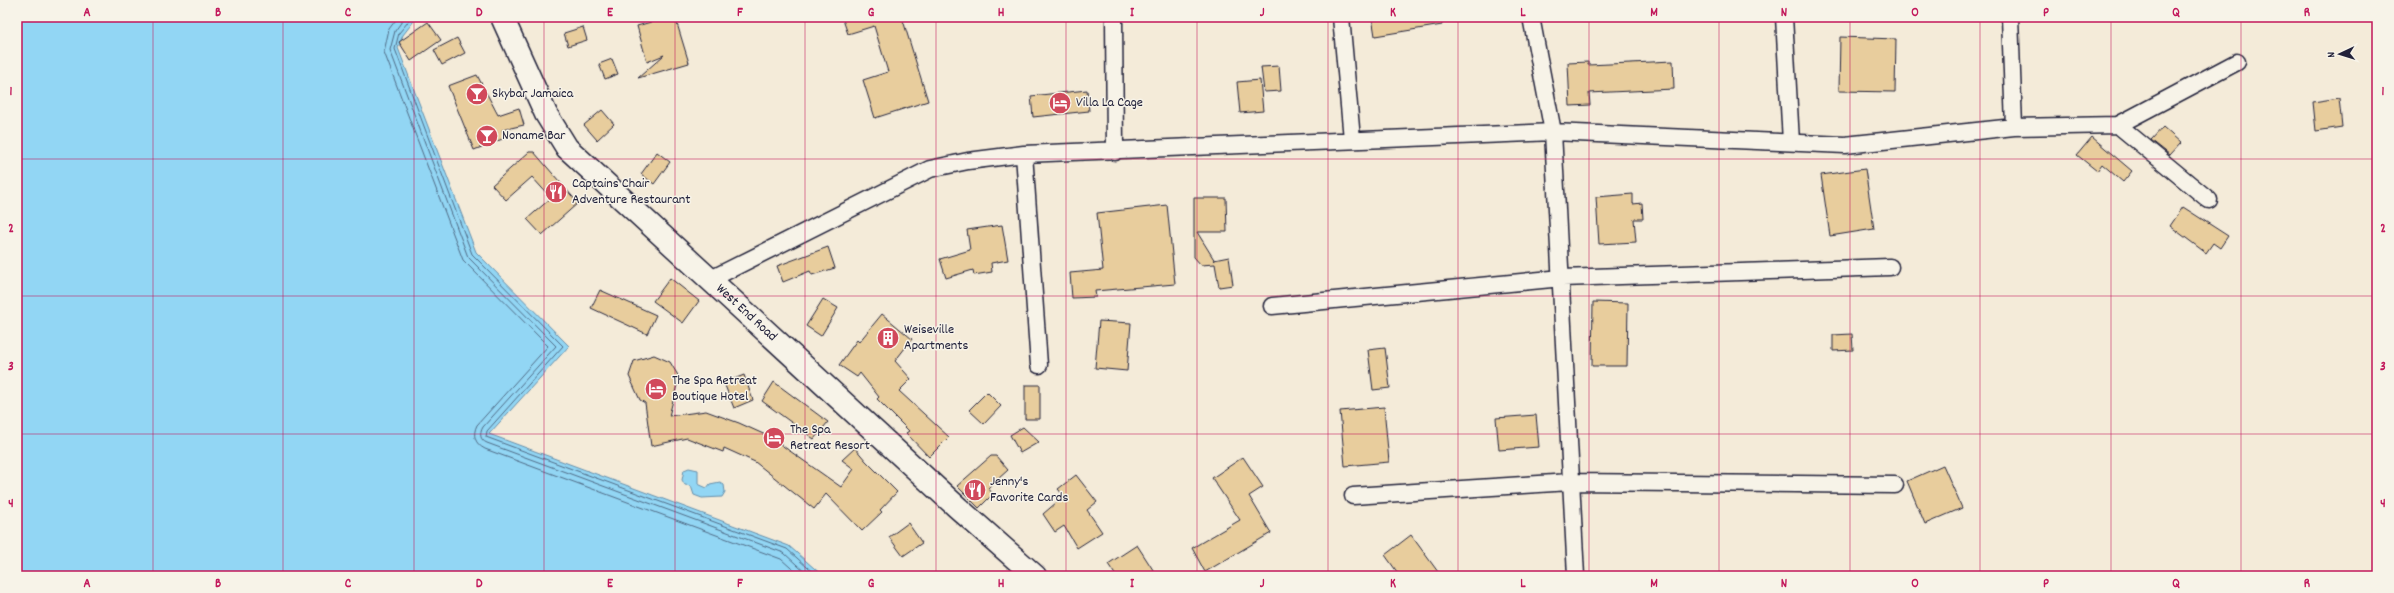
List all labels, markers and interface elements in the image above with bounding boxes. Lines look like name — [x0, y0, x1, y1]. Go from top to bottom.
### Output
text: A — [83, 4, 91, 23]
text: B — [215, 4, 221, 23]
text: C — [345, 4, 352, 23]
text: D — [476, 4, 483, 23]
text: E — [607, 4, 614, 23]
text: F — [737, 4, 743, 23]
text: G — [868, 4, 875, 23]
text: H — [998, 4, 1005, 23]
text: I — [1130, 4, 1135, 23]
text: J — [1260, 4, 1265, 23]
text: K — [1390, 4, 1396, 23]
text: L — [1520, 4, 1526, 23]
text: M — [1650, 4, 1658, 23]
text: N — [1781, 4, 1787, 23]
text: O — [1911, 4, 1919, 23]
text: P — [2043, 4, 2049, 23]
text: Q — [2172, 4, 2180, 23]
text: R — [2304, 4, 2310, 23]
north arrow — [2320, 34, 2360, 74]
text: N — [2324, 51, 2340, 58]
bar icon: Skybar Jamaica — [464, 81, 490, 107]
text: 1 — [10, 83, 13, 102]
text: 1 — [2382, 83, 2385, 102]
place label: Skybar Jamaica — [492, 84, 574, 104]
hotel icon: Villa La Cage — [1047, 90, 1073, 116]
place label: Villa La Cage — [1076, 93, 1143, 113]
bar icon: Noname Bar — [474, 123, 500, 149]
place label: Noname Bar — [502, 126, 566, 146]
place label: Captains Chair Adventure Restaurant — [572, 174, 690, 210]
restaurant icon: Captains Chair Adventure Restaurant — [543, 179, 569, 205]
text: 2 — [8, 220, 14, 239]
text: 2 — [2380, 220, 2386, 239]
street label: West End Road — [711, 279, 781, 346]
place label: Weiseville Apartments — [904, 320, 968, 356]
building icon: Weiseville Apartments — [875, 325, 901, 351]
text: 3 — [8, 358, 14, 377]
text: 3 — [2380, 358, 2386, 377]
place label: The Spa Retreat Boutique Hotel — [672, 371, 757, 407]
hotel icon: The Spa Retreat Boutique Hotel — [643, 376, 669, 402]
place label: The Spa Retreat Resort — [790, 420, 870, 456]
hotel icon: The Spa Retreat Resort — [761, 425, 787, 451]
place label: Jenny's Favorite Cards — [990, 472, 1068, 508]
restaurant icon: Jenny's Favorite Cards — [962, 477, 988, 503]
text: 4 — [8, 495, 14, 514]
text: 4 — [2380, 495, 2386, 514]
text: A — [83, 575, 91, 593]
text: B — [215, 575, 221, 593]
text: C — [345, 575, 352, 593]
text: D — [476, 575, 483, 593]
text: E — [607, 575, 614, 593]
text: F — [737, 575, 743, 593]
text: G — [868, 575, 875, 593]
text: H — [998, 575, 1005, 593]
text: I — [1130, 575, 1135, 593]
text: J — [1260, 575, 1265, 593]
text: K — [1390, 575, 1396, 593]
text: L — [1520, 575, 1526, 593]
text: M — [1650, 575, 1658, 593]
text: N — [1781, 575, 1787, 593]
text: O — [1911, 575, 1919, 593]
text: P — [2043, 575, 2049, 593]
text: Q — [2172, 575, 2180, 593]
text: R — [2304, 575, 2310, 593]

